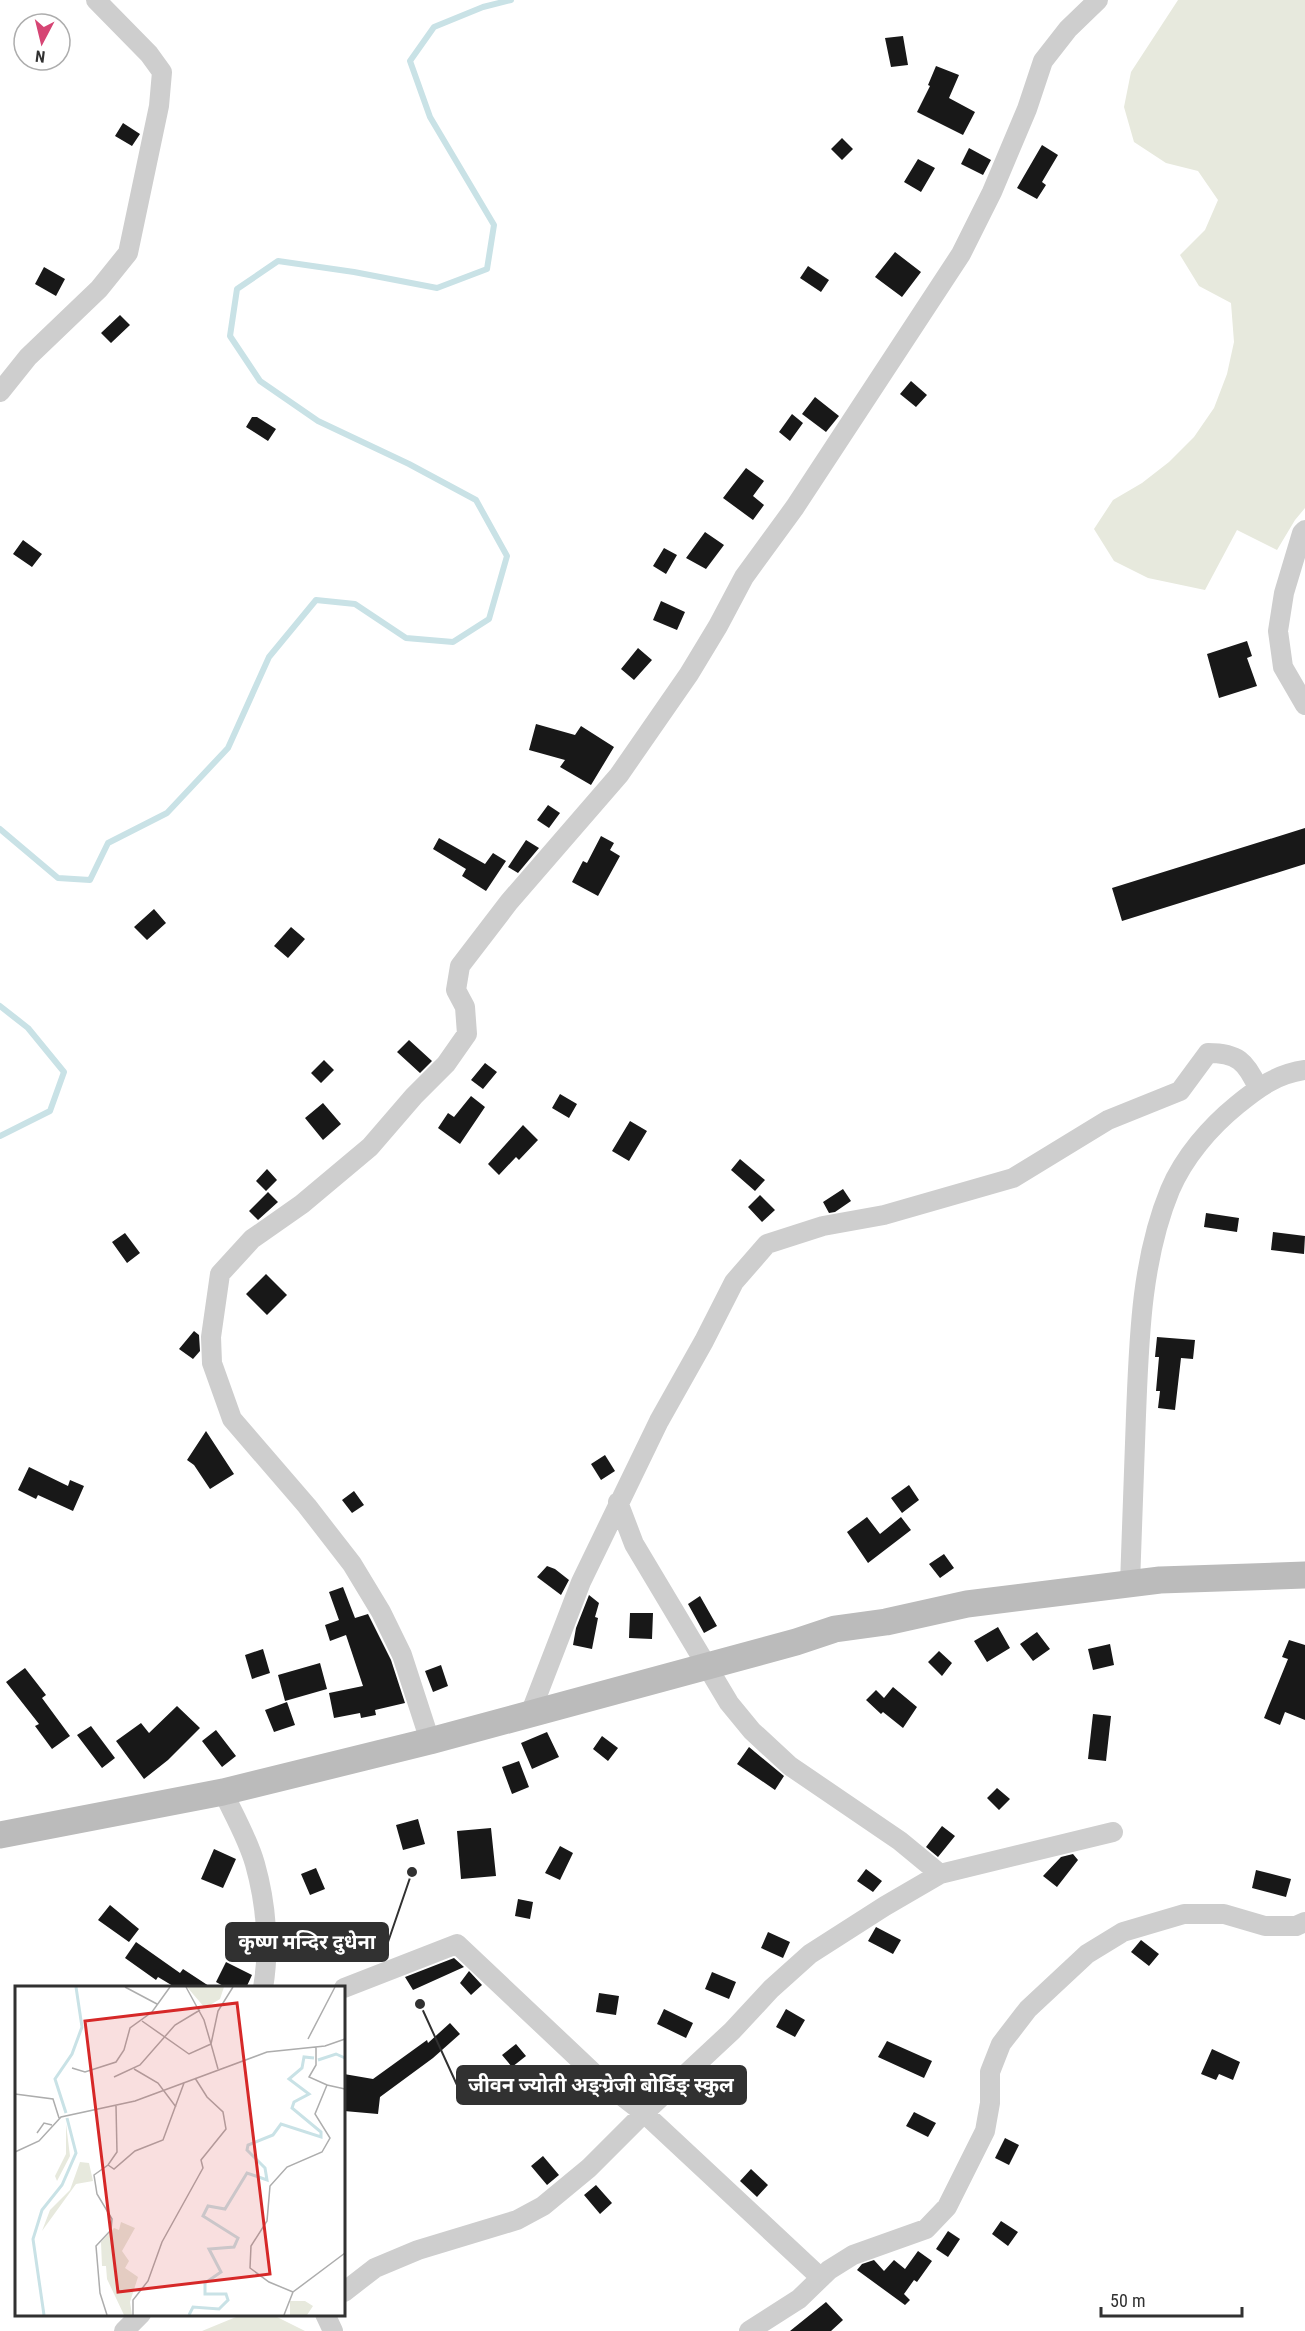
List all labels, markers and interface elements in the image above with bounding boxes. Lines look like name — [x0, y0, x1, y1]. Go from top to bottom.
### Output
north arrow — [12, 12, 72, 72]
text: N — [34, 46, 46, 66]
callout: कृष्ण मन्दिर दुधेना — [226, 1923, 388, 1961]
text: कृष्ण मन्दिर दुधेना — [238, 1930, 377, 1955]
inset map — [15, 1986, 345, 2316]
callout: जीवन ज्योती अङ्ग्रेजी बोर्डिङ् स्कुल — [457, 2066, 746, 2104]
text: जीवन ज्योती अङ्ग्रेजी बोर्डिङ् स्कुल — [468, 2073, 735, 2098]
scale bar — [1101, 2280, 1242, 2318]
text: 50 m — [1110, 2290, 1145, 2311]

